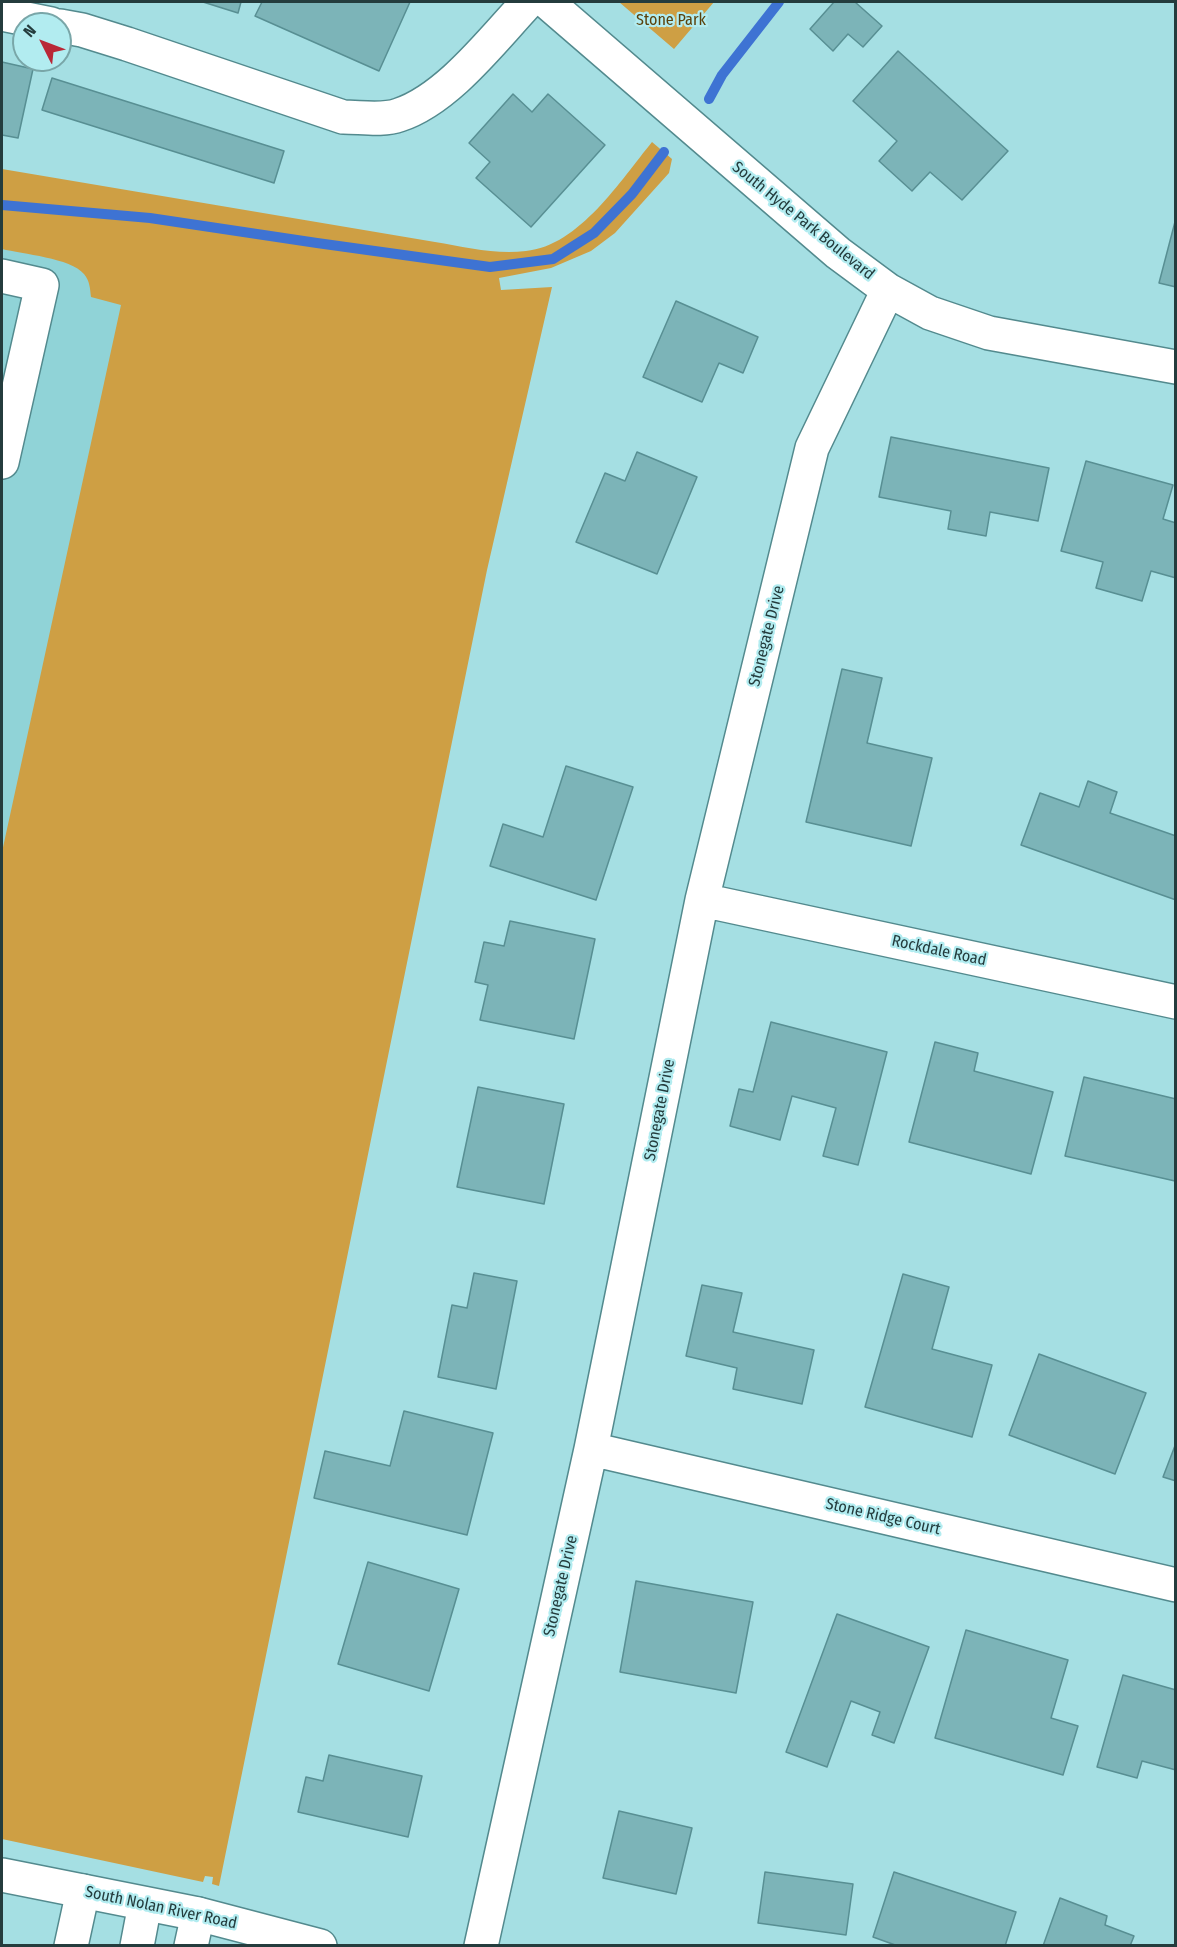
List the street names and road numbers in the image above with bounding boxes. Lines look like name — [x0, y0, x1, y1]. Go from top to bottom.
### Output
street label: South Hyde Park Boulevard — [728, 158, 878, 284]
street label: Stonegate Drive — [745, 584, 789, 688]
street label: Rockdale Road — [890, 932, 988, 970]
street label: Stonegate Drive — [641, 1057, 679, 1163]
street label: Stone Ridge Court — [824, 1494, 942, 1540]
street label: Stonegate Drive — [540, 1534, 582, 1638]
street label: South Nolan River Road — [83, 1883, 239, 1933]

